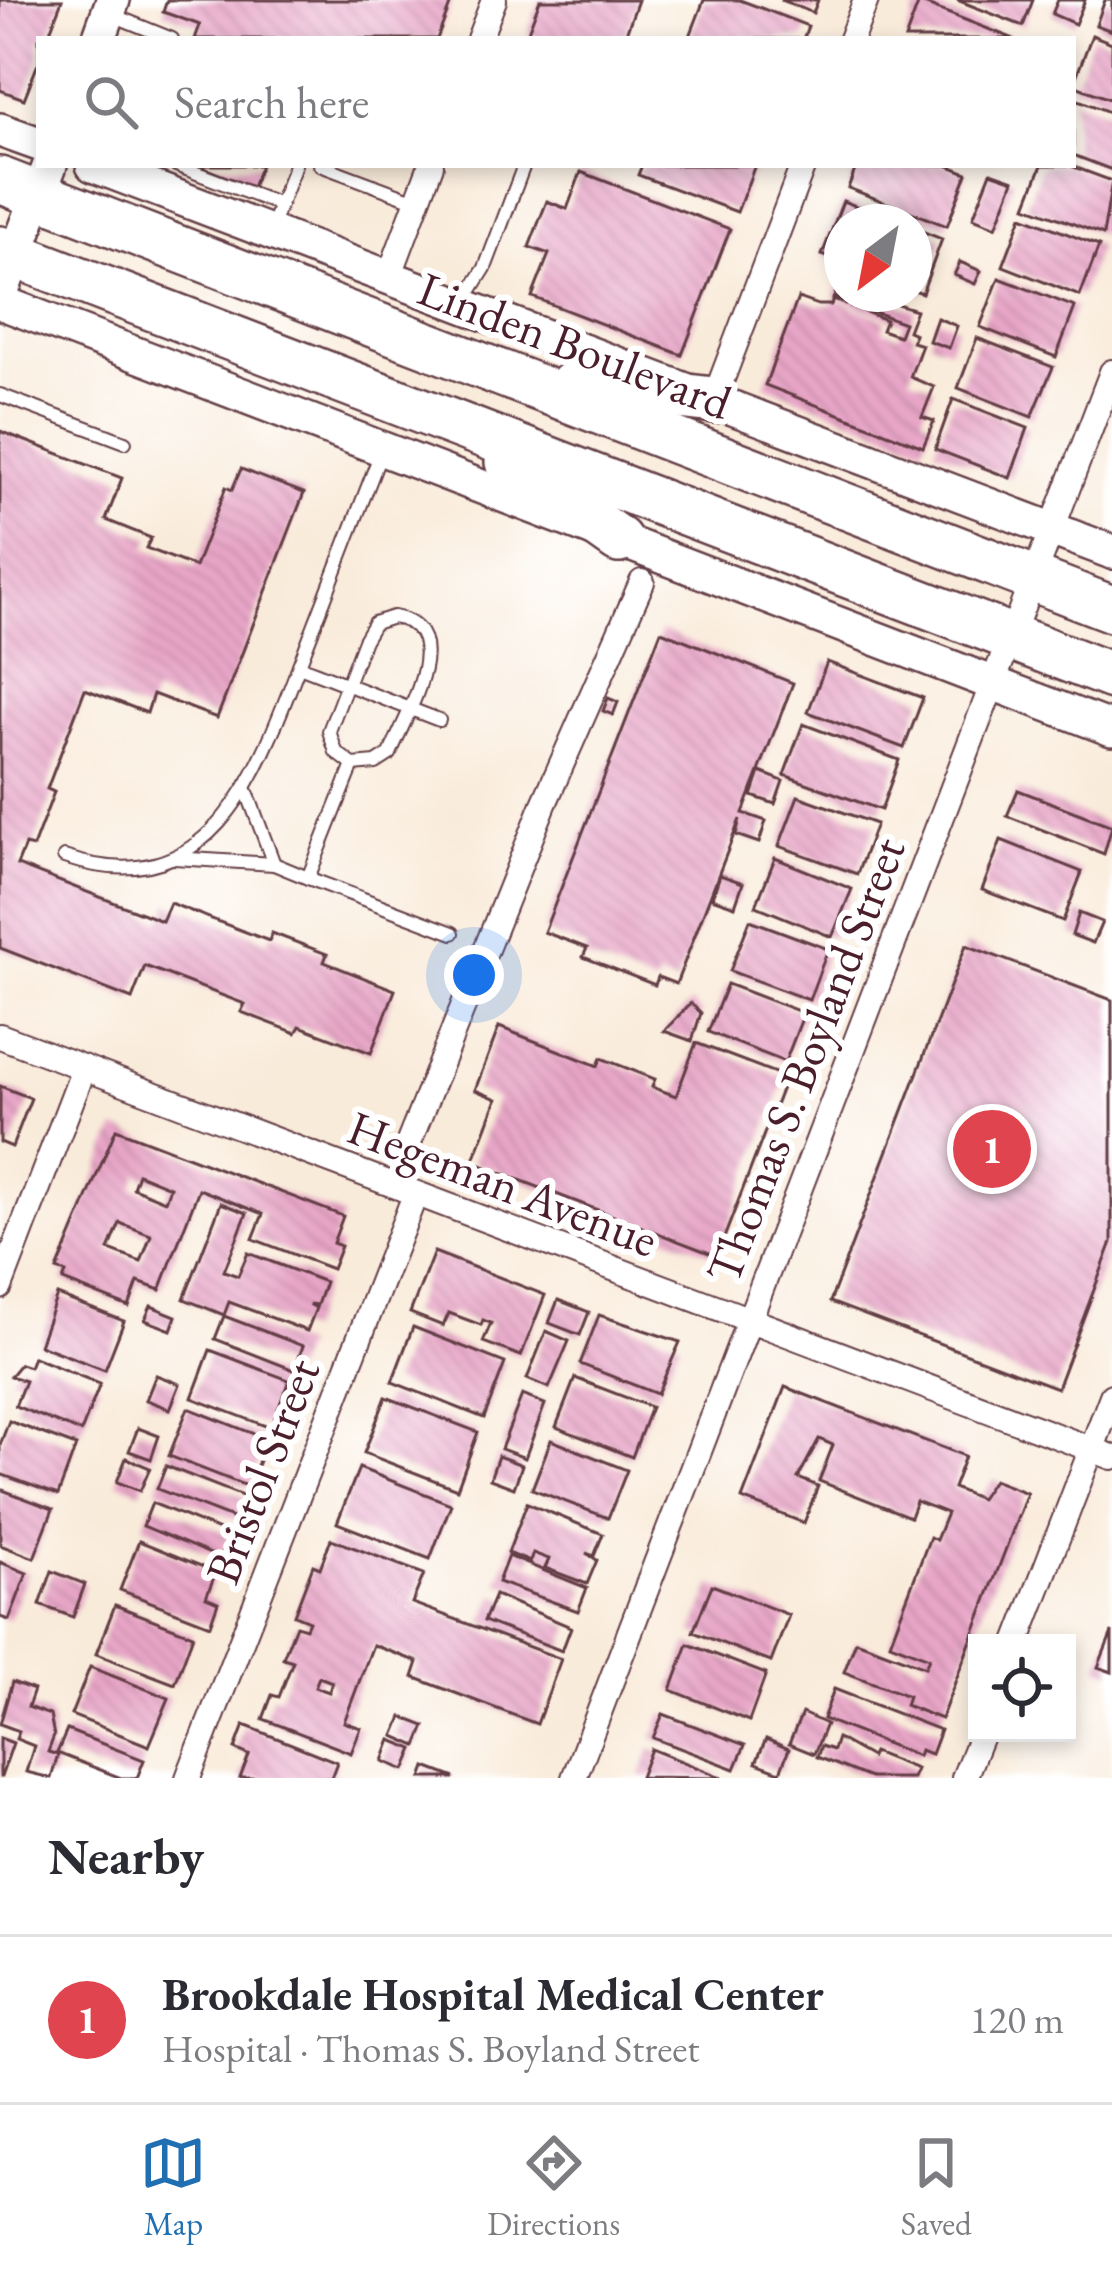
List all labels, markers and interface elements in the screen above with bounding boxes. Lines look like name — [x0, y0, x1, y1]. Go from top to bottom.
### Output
search box — [36, 36, 1076, 168]
icon: search — [78, 69, 144, 135]
text: Search here — [174, 73, 369, 131]
north arrow — [824, 204, 932, 312]
street label: Linden Boulevard — [410, 257, 741, 433]
street label: Thomas S. Boyland Street — [691, 828, 919, 1292]
your location — [444, 945, 504, 1005]
street label: Hegeman Avenue — [340, 1096, 666, 1270]
pin: 1 — [953, 1104, 1031, 1194]
street label: Bristol Street — [191, 1350, 333, 1592]
map controls — [968, 1634, 1076, 1742]
button: locate — [968, 1634, 1076, 1742]
text: Nearby — [48, 1823, 204, 1889]
text: Brookdale Hospital Medical Center — [162, 1965, 824, 2023]
text: 1 — [77, 1994, 97, 2045]
text: 120 m — [970, 1994, 1064, 2045]
text: Hospital · Thomas S. Boyland Street — [162, 2023, 700, 2074]
tab: Map — [140, 2130, 206, 2245]
tab: Directions — [487, 2130, 620, 2245]
tab: Saved — [901, 2130, 972, 2245]

